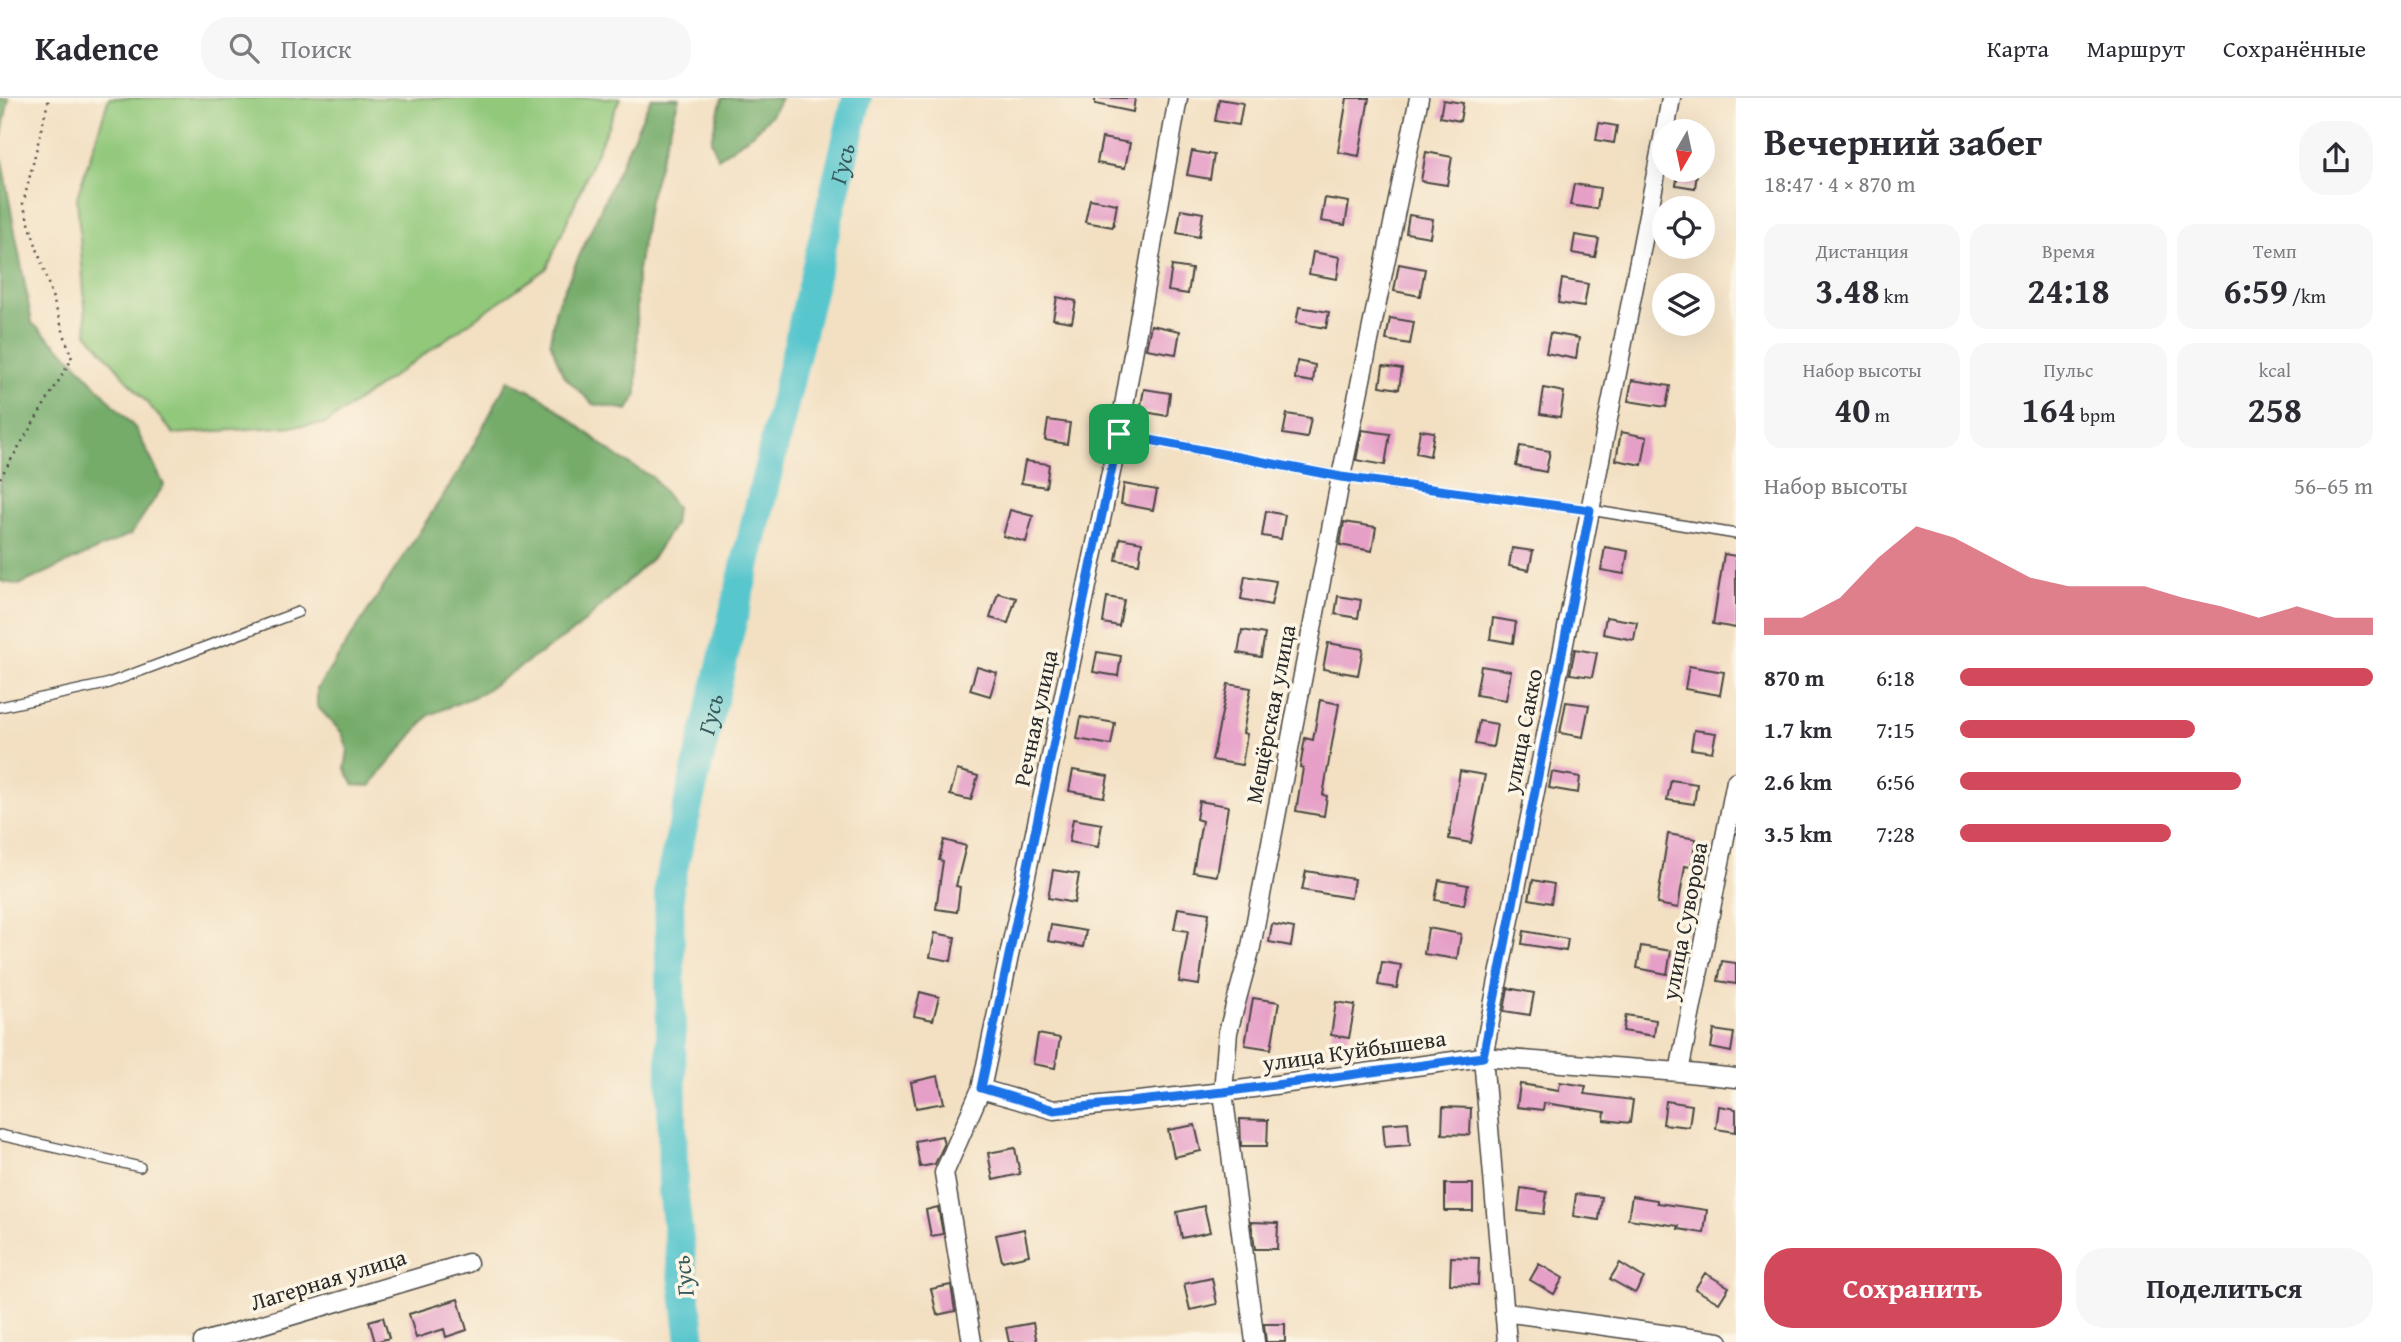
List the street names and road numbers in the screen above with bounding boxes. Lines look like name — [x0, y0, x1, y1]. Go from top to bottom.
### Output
street label: Мещёрская улица — [1236, 622, 1304, 806]
street label: Речная улица — [1004, 647, 1066, 789]
street label: улица Сакко — [1494, 666, 1550, 797]
street label: улица Суворова — [1652, 839, 1716, 1004]
street label: улица Куйбышева — [1259, 1021, 1448, 1079]
street label: Лагерная улица — [246, 1240, 410, 1318]

